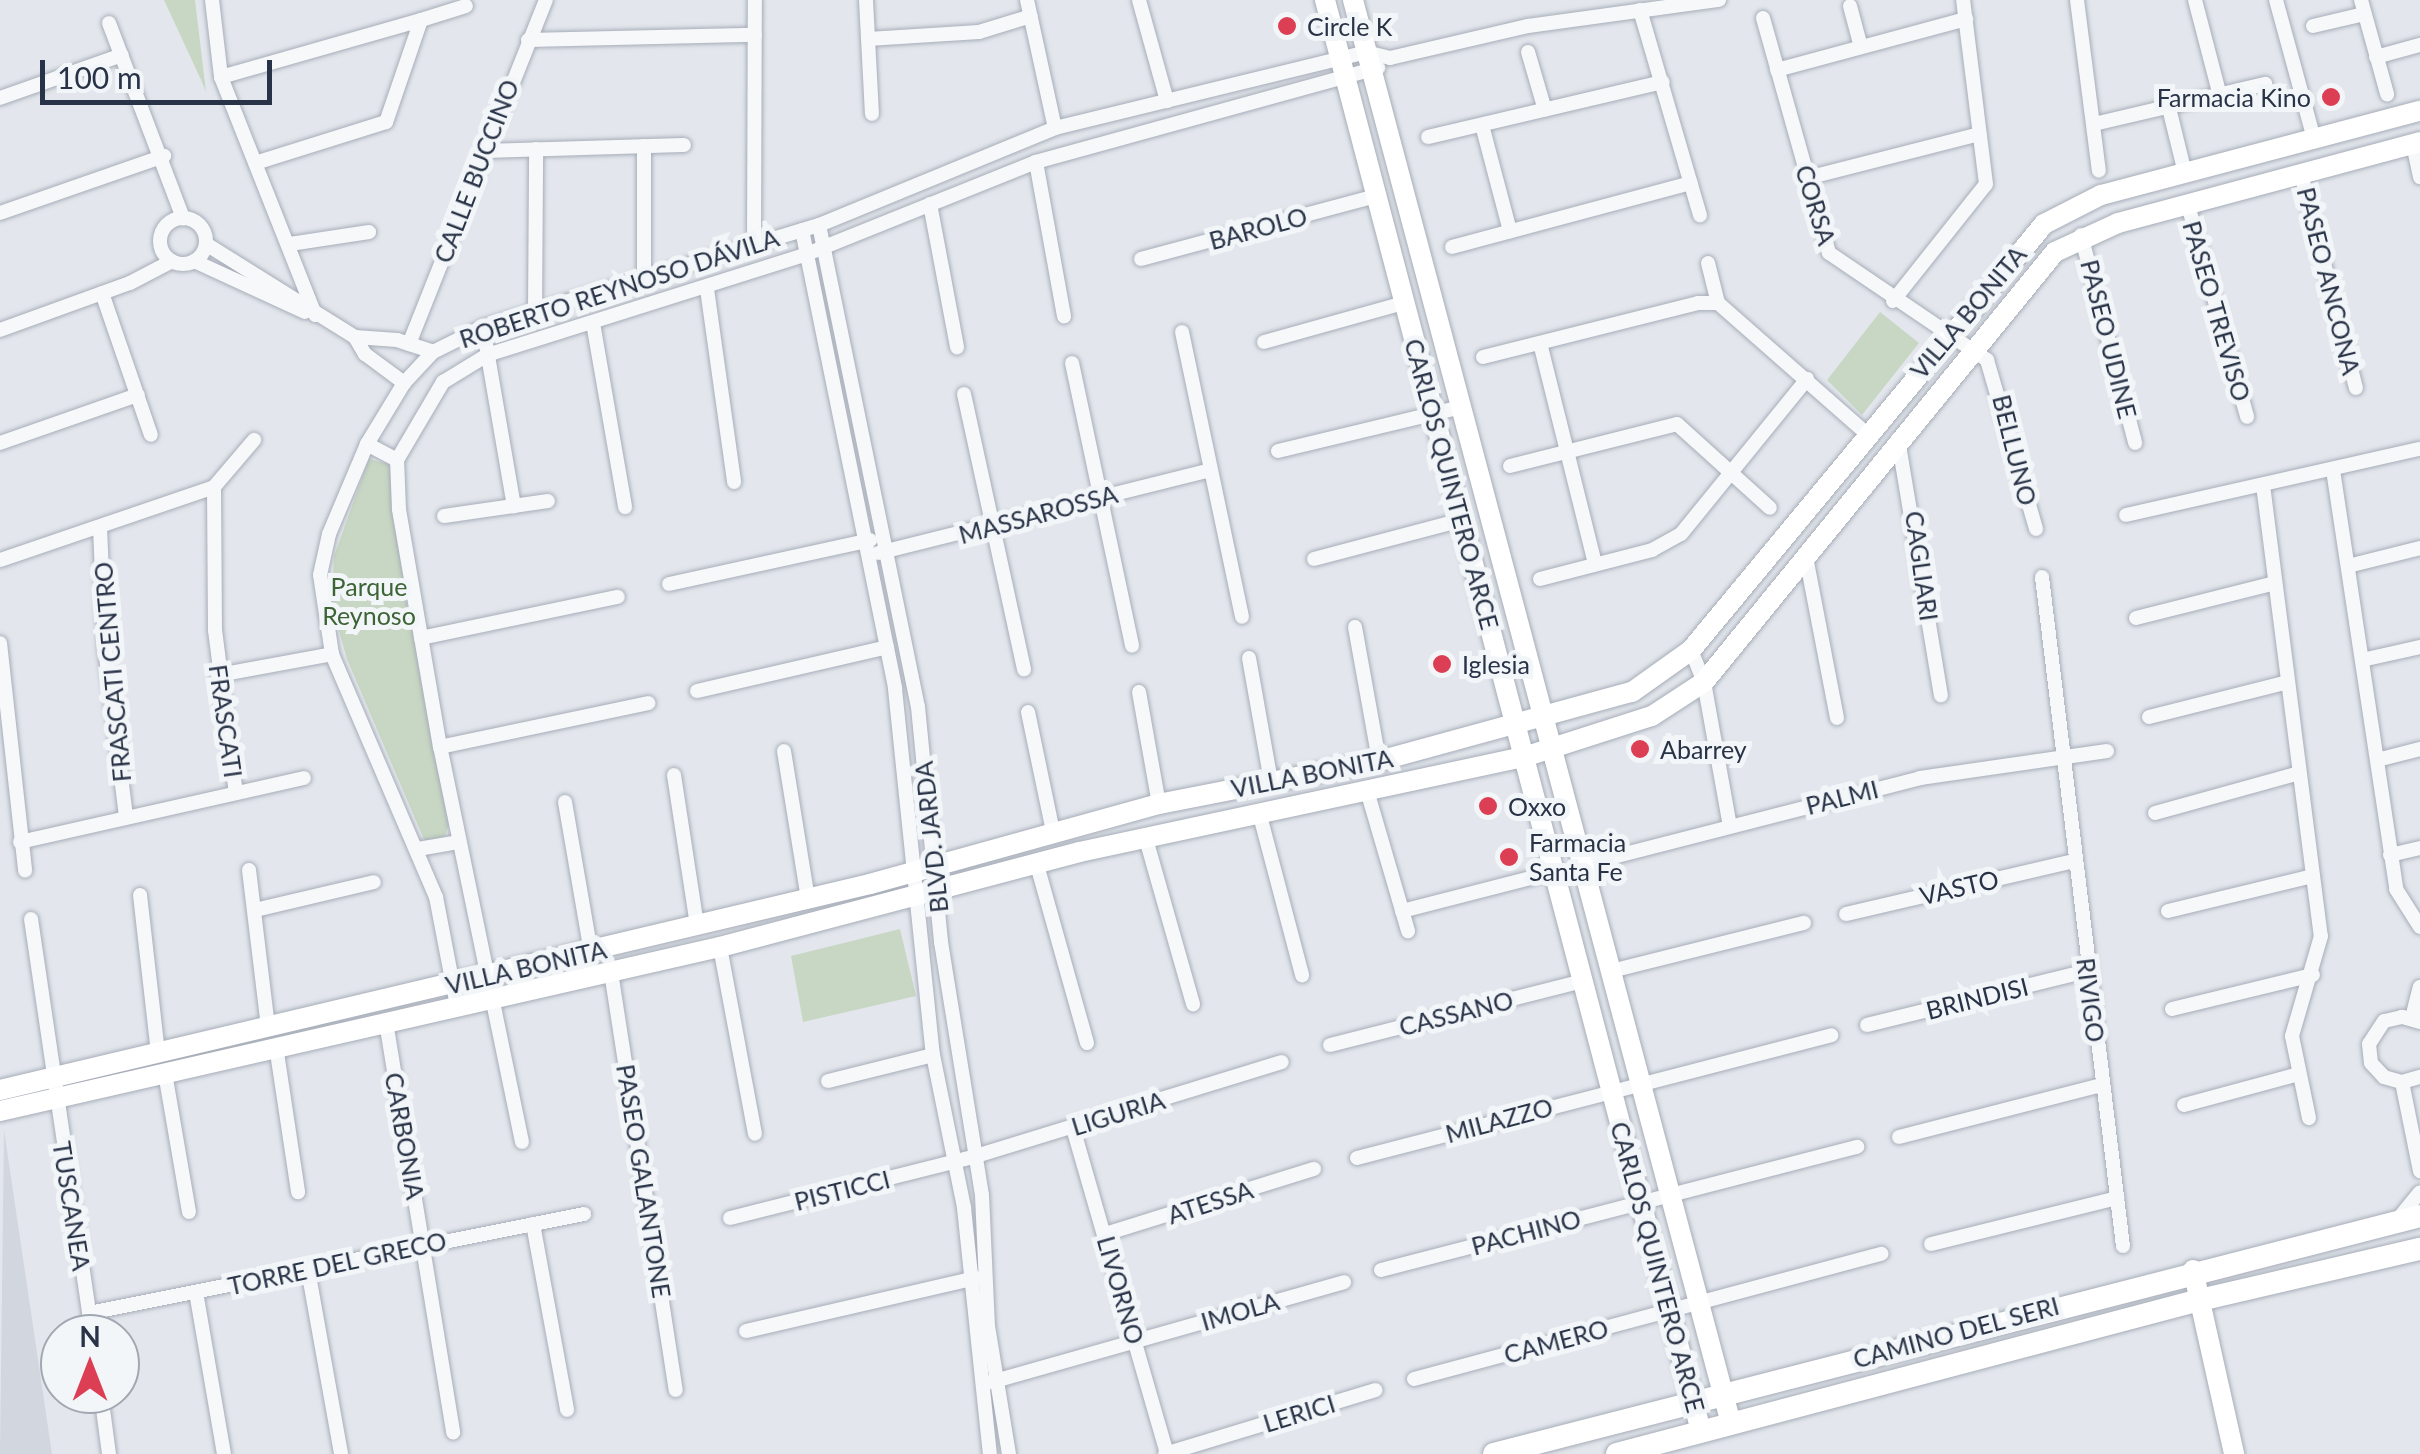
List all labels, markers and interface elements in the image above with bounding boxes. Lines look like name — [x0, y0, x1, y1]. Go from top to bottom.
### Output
place label: Circle K — [1307, 11, 1392, 41]
marker: Circle K — [1276, 15, 1298, 37]
scale bar — [45, 40, 278, 102]
text: 100 m — [57, 59, 142, 95]
street label: CALLE BUCCINO — [427, 75, 525, 267]
place label: Farmacia Kino — [2157, 82, 2311, 112]
marker: Farmacia Kino — [2320, 86, 2342, 108]
street label: CORSA — [1790, 161, 1842, 249]
street label: PASEO ANCONA — [2291, 184, 2367, 378]
street label: BAROLO — [1206, 201, 1310, 255]
street label: PASEO TREVISO — [2177, 217, 2257, 405]
street label: ROBERTO REYNOSO DÁVILA — [455, 222, 783, 354]
street label: VILLA BONITA — [1903, 239, 2033, 385]
street label: PASEO UDINE — [2075, 256, 2143, 422]
street label: CARLOS QUINTERO ARCE — [1399, 335, 1505, 633]
street label: BELLUNO — [1987, 391, 2043, 509]
street label: MASSAROSSA — [955, 478, 1121, 550]
street label: CAGLIARI — [1899, 509, 1945, 623]
street label: FRASCATI CENTRO — [87, 561, 137, 783]
park label: Parque Reynoso — [322, 572, 416, 631]
place label: Iglesia — [1462, 649, 1530, 679]
marker: Iglesia — [1431, 653, 1453, 675]
street label: FRASCATI — [203, 663, 249, 779]
place label: Abarrey — [1660, 734, 1747, 764]
marker: Abarrey — [1629, 738, 1651, 760]
street label: VILLA BONITA — [1228, 743, 1396, 803]
street label: BLVD. JARDA — [908, 759, 954, 915]
street label: PALMI — [1803, 774, 1881, 820]
place label: Oxxo — [1508, 791, 1566, 821]
marker: Oxxo — [1477, 795, 1499, 817]
place label: Farmacia Santa Fe — [1529, 828, 1626, 887]
marker: Farmacia Santa Fe — [1498, 846, 1520, 868]
street label: VASTO — [1917, 863, 2001, 911]
street label: VILLA BONITA — [442, 934, 610, 1000]
street label: RIVIGO — [2071, 956, 2111, 1044]
street label: BRINDISI — [1923, 971, 2031, 1025]
street label: CASSANO — [1396, 984, 1516, 1042]
street label: PASEO GALANTONE — [611, 1062, 677, 1300]
street label: CARBONIA — [379, 1070, 431, 1202]
street label: LIGURIA — [1068, 1085, 1168, 1141]
street label: MILAZZO — [1442, 1091, 1556, 1149]
street label: CARLOS QUINTERO ARCE — [1605, 1118, 1711, 1416]
street label: TUSCANEA — [47, 1139, 97, 1273]
street label: PISTICCI — [791, 1164, 893, 1216]
street label: ATESSA — [1163, 1174, 1257, 1230]
street label: PACHINO — [1468, 1203, 1584, 1261]
street label: TORRE DEL GRECO — [225, 1225, 449, 1301]
street label: LIVORNO — [1091, 1232, 1151, 1348]
street label: IMOLA — [1197, 1286, 1283, 1336]
street label: CAMINO DEL SERI — [1849, 1290, 2063, 1374]
street label: CAMERO — [1501, 1313, 1611, 1369]
north arrow — [40, 1314, 140, 1414]
text: N — [79, 1319, 101, 1353]
street label: LERICI — [1259, 1388, 1339, 1438]

